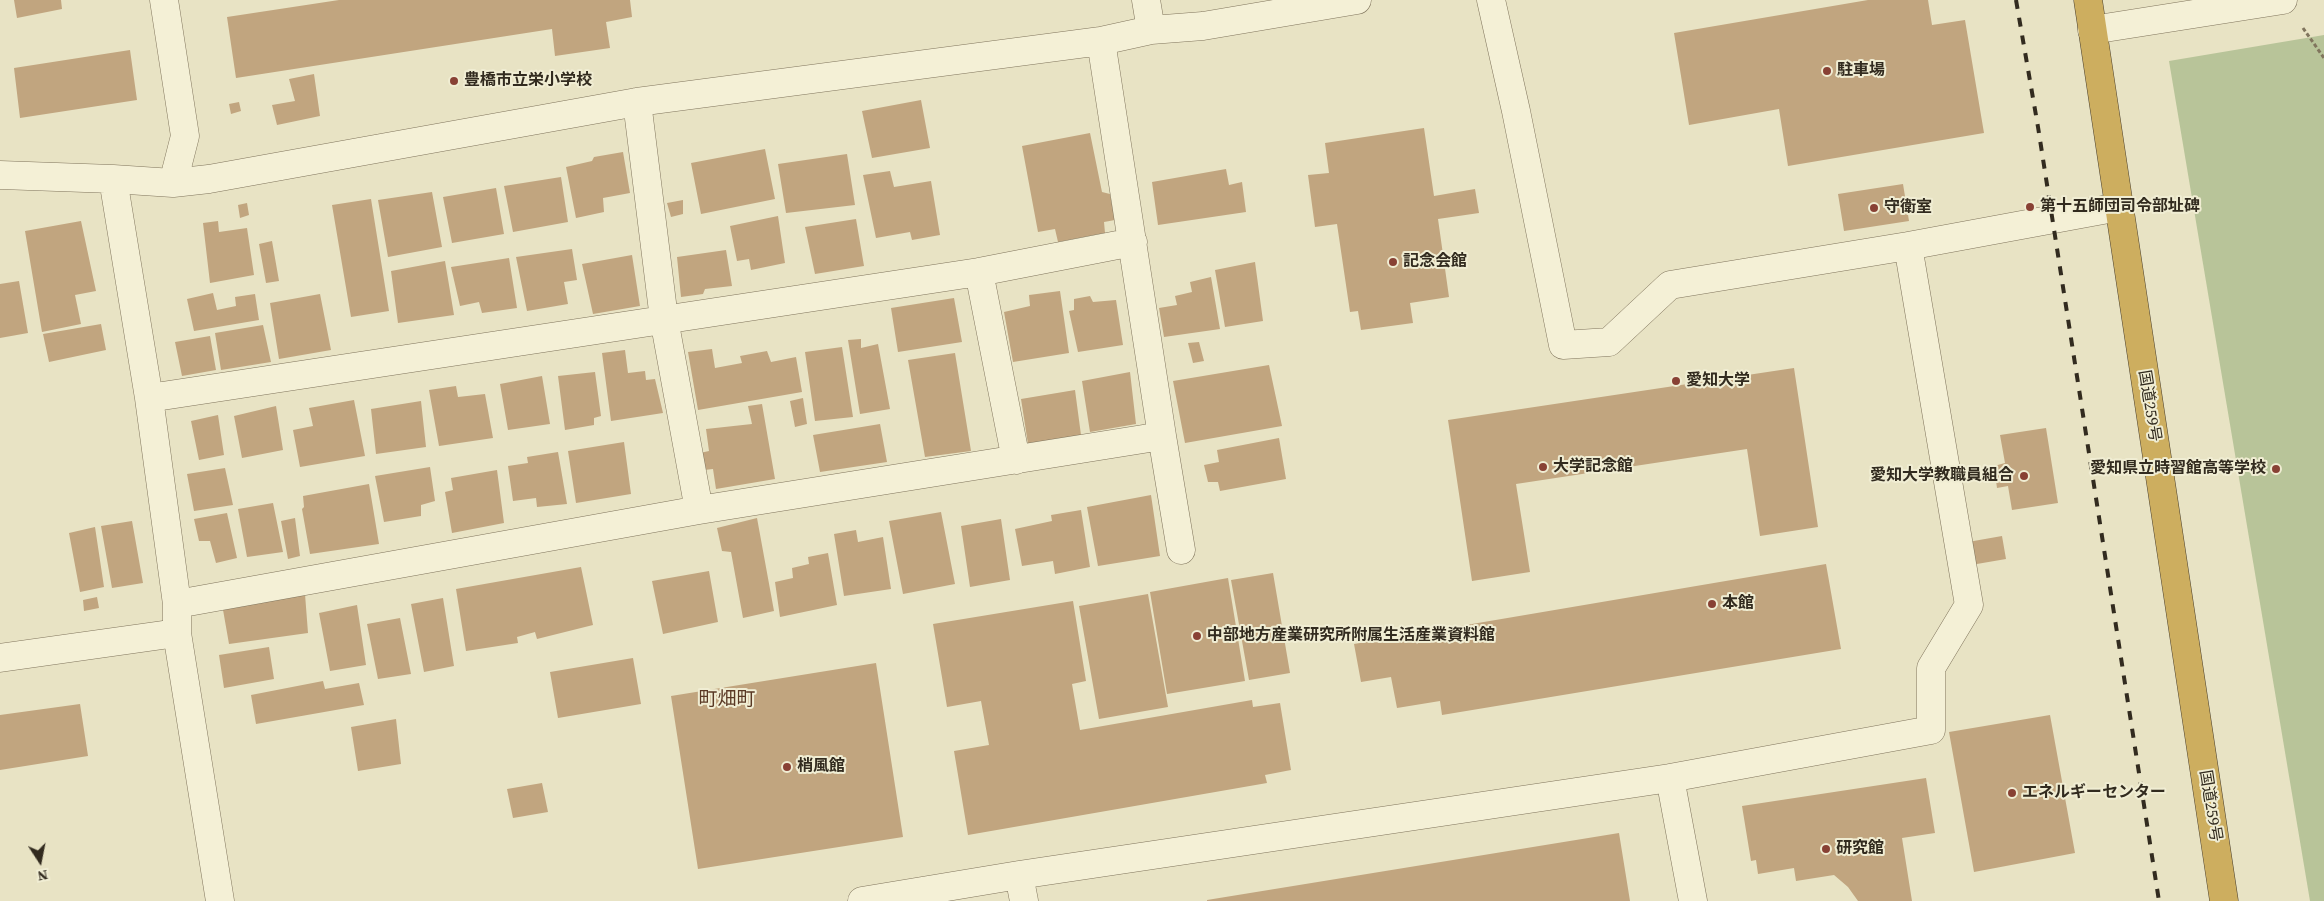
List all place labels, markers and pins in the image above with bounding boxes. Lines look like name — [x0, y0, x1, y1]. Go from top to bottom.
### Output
place label: 駐車場 — [1837, 61, 1885, 81]
marker: 駐車場 — [1821, 65, 1833, 77]
place label: 豊橋市立栄小学校 — [464, 71, 592, 91]
marker: 豊橋市立栄小学校 — [448, 75, 460, 87]
place label: 第十五師団司令部址碑 — [2040, 197, 2200, 217]
place label: 守衛室 — [1884, 198, 1932, 218]
marker: 第十五師団司令部址碑 — [2024, 201, 2036, 213]
marker: 守衛室 — [1868, 202, 1880, 214]
place label: 記念会館 — [1403, 252, 1467, 272]
marker: 記念会館 — [1387, 256, 1399, 268]
place label: 愛知大学 — [1686, 371, 1750, 391]
marker: 愛知大学 — [1670, 375, 1682, 387]
place label: 大学記念館 — [1553, 457, 1633, 477]
place label: 愛知県立時習館高等学校 — [2090, 459, 2266, 479]
marker: 大学記念館 — [1537, 461, 1549, 473]
marker: 愛知県立時習館高等学校 — [2270, 463, 2282, 475]
place label: 愛知大学教職員組合 — [1870, 466, 2014, 486]
marker: 愛知大学教職員組合 — [2018, 470, 2030, 482]
place label: 本館 — [1722, 594, 1754, 614]
marker: 本館 — [1706, 598, 1718, 610]
place label: 中部地方産業研究所附属生活産業資料館 — [1207, 626, 1495, 646]
marker: 中部地方産業研究所附属生活産業資料館 — [1191, 630, 1203, 642]
place label: 梢風館 — [797, 757, 845, 777]
marker: 梢風館 — [781, 761, 793, 773]
place label: エネルギーセンター — [2022, 783, 2166, 803]
marker: エネルギーセンター — [2006, 787, 2018, 799]
place label: 研究館 — [1836, 839, 1884, 859]
marker: 研究館 — [1820, 843, 1832, 855]

